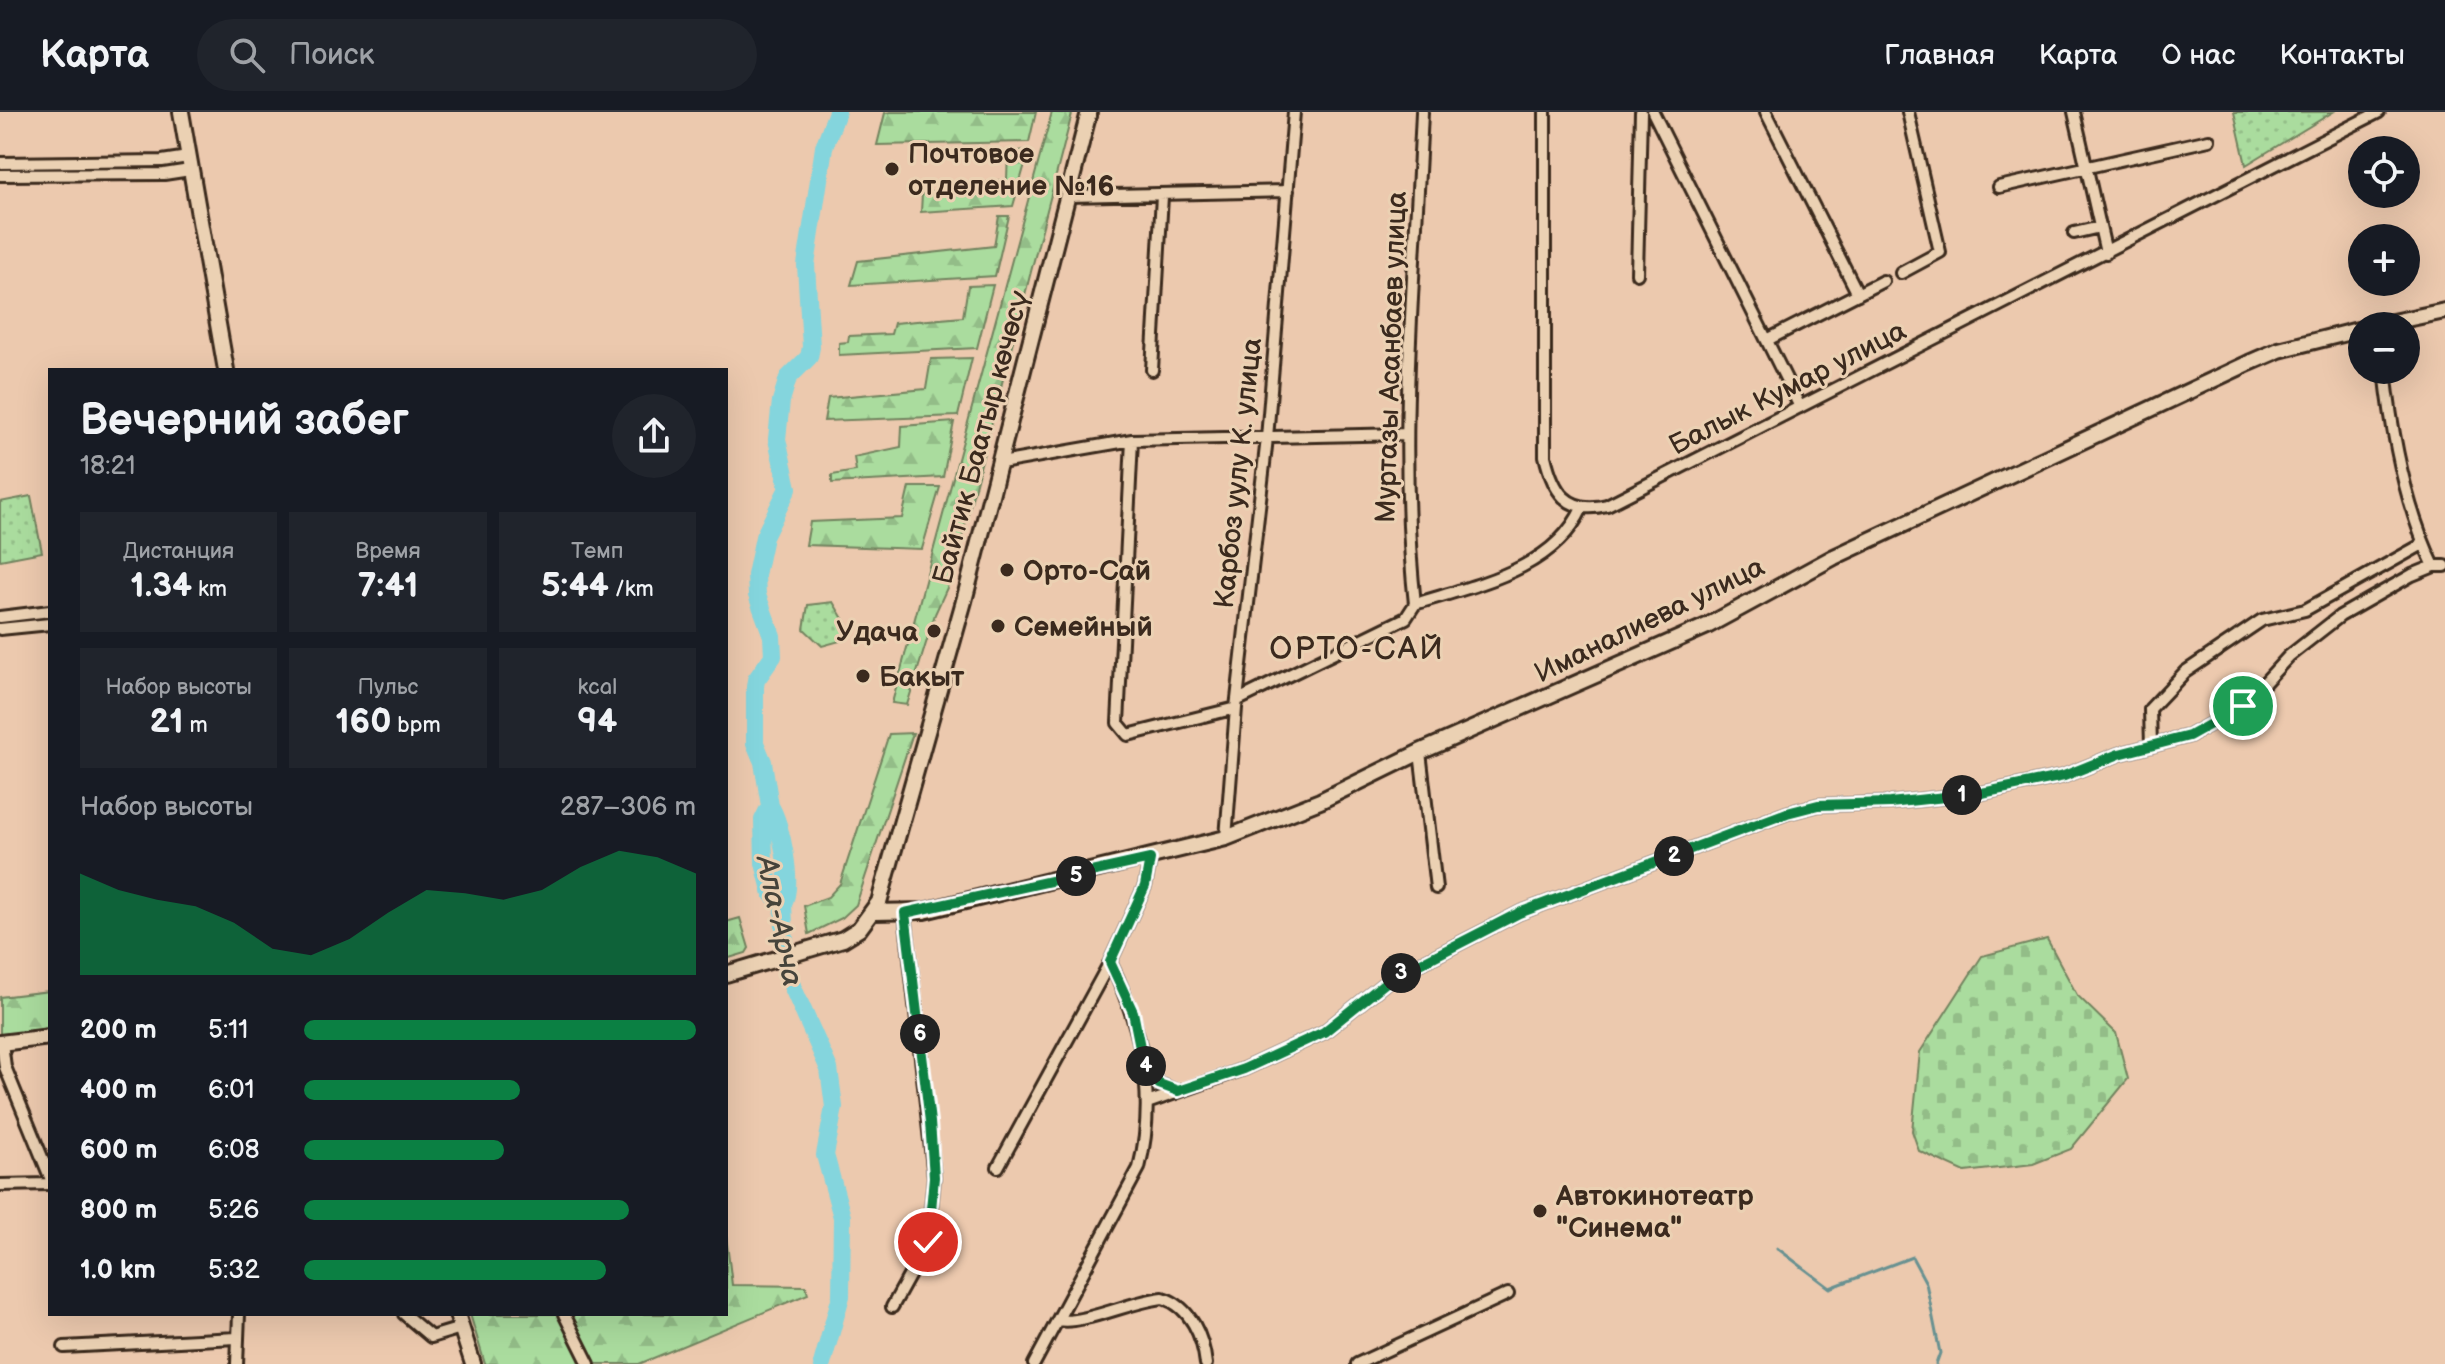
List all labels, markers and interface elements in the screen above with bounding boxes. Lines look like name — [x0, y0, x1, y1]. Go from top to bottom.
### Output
search box — [197, 19, 757, 91]
text: Карта — [40, 33, 149, 78]
icon: search — [225, 33, 269, 77]
text: Поиск — [289, 37, 375, 73]
text: Главная — [1884, 39, 1995, 72]
text: Карта — [2039, 39, 2118, 72]
text: О нас — [2162, 39, 2235, 72]
text: Контакты — [2279, 39, 2405, 72]
map controls — [2348, 136, 2420, 384]
button: locate — [2348, 136, 2420, 208]
place label: Почтовое отделение №16 — [908, 138, 1115, 203]
marker: Почтовое отделение №16 — [883, 160, 901, 178]
street label: Муртазы Асанбаев улица — [1369, 190, 1414, 524]
button: + — [2348, 224, 2420, 296]
street label: Байтик Баатыр көчөсү — [926, 287, 1037, 588]
button: − — [2348, 312, 2420, 384]
street label: Балык Кумар улица — [1664, 314, 1912, 462]
street label: Карбоз уулу К. улица — [1208, 336, 1269, 610]
text: Вечерний забег — [80, 394, 409, 447]
button: share — [612, 394, 696, 478]
text: 18:21 — [80, 451, 135, 482]
text: Дистанция — [123, 538, 234, 565]
text: Время — [355, 538, 421, 565]
text: Темп — [571, 538, 623, 565]
street label: Иманалиева улица — [1529, 550, 1770, 690]
place label: Орто-Сай — [1023, 555, 1151, 588]
marker: Орто-Сай — [998, 561, 1016, 579]
text: 1.34 — [130, 565, 192, 606]
text: 7:41 — [358, 565, 418, 606]
text: 5:44 — [541, 565, 609, 606]
text: km — [192, 576, 227, 603]
text: /km — [609, 576, 654, 603]
place label: Семейный — [1014, 611, 1153, 644]
place label: Удача — [836, 616, 919, 649]
marker: Семейный — [989, 617, 1007, 635]
marker: Удача — [925, 622, 943, 640]
district label: ОРТО-САЙ — [1269, 630, 1445, 669]
place label: Бакыт — [879, 661, 965, 694]
marker: Бакыт — [854, 667, 872, 685]
pin — [2209, 672, 2277, 740]
text: Набор высоты — [105, 674, 252, 701]
text: Пульс — [358, 674, 418, 701]
text: kcal — [578, 674, 617, 701]
icon: arrive — [2221, 684, 2265, 728]
text: 21 — [150, 701, 184, 742]
text: 160 — [335, 701, 391, 742]
text: 94 — [577, 701, 617, 742]
text: m — [184, 712, 208, 739]
text: bpm — [391, 712, 441, 739]
pin: 1 — [1942, 775, 1982, 815]
text: 1 — [1957, 781, 1967, 808]
text: Набор высоты — [80, 792, 253, 823]
text: 287–306 m — [560, 792, 696, 823]
pin: 2 — [1654, 836, 1694, 876]
text: 2 — [1667, 842, 1681, 869]
water label: Ала-Арча — [747, 851, 810, 990]
pin: 5 — [1056, 856, 1096, 896]
text: 5 — [1070, 862, 1082, 889]
pin: 3 — [1381, 953, 1421, 993]
text: 3 — [1395, 959, 1407, 986]
pin: 6 — [900, 1014, 940, 1054]
text: 200 m — [80, 1015, 157, 1046]
text: 5:11 — [208, 1015, 248, 1046]
text: 6 — [913, 1020, 927, 1047]
pin: 4 — [1126, 1046, 1166, 1086]
text: 4 — [1140, 1052, 1152, 1079]
text: 400 m — [80, 1075, 157, 1106]
text: 6:01 — [208, 1075, 255, 1106]
text: 600 m — [80, 1135, 157, 1166]
text: 6:08 — [208, 1135, 260, 1166]
place label: Автокинотеатр "Синема" — [1555, 1180, 1754, 1245]
text: 800 m — [80, 1195, 157, 1226]
text: 5:26 — [208, 1195, 259, 1226]
marker: Автокинотеатр "Синема" — [1531, 1202, 1549, 1220]
pin — [894, 1208, 962, 1276]
icon: check — [906, 1220, 950, 1264]
text: 1.0 km — [80, 1255, 156, 1286]
text: 5:32 — [208, 1255, 259, 1286]

